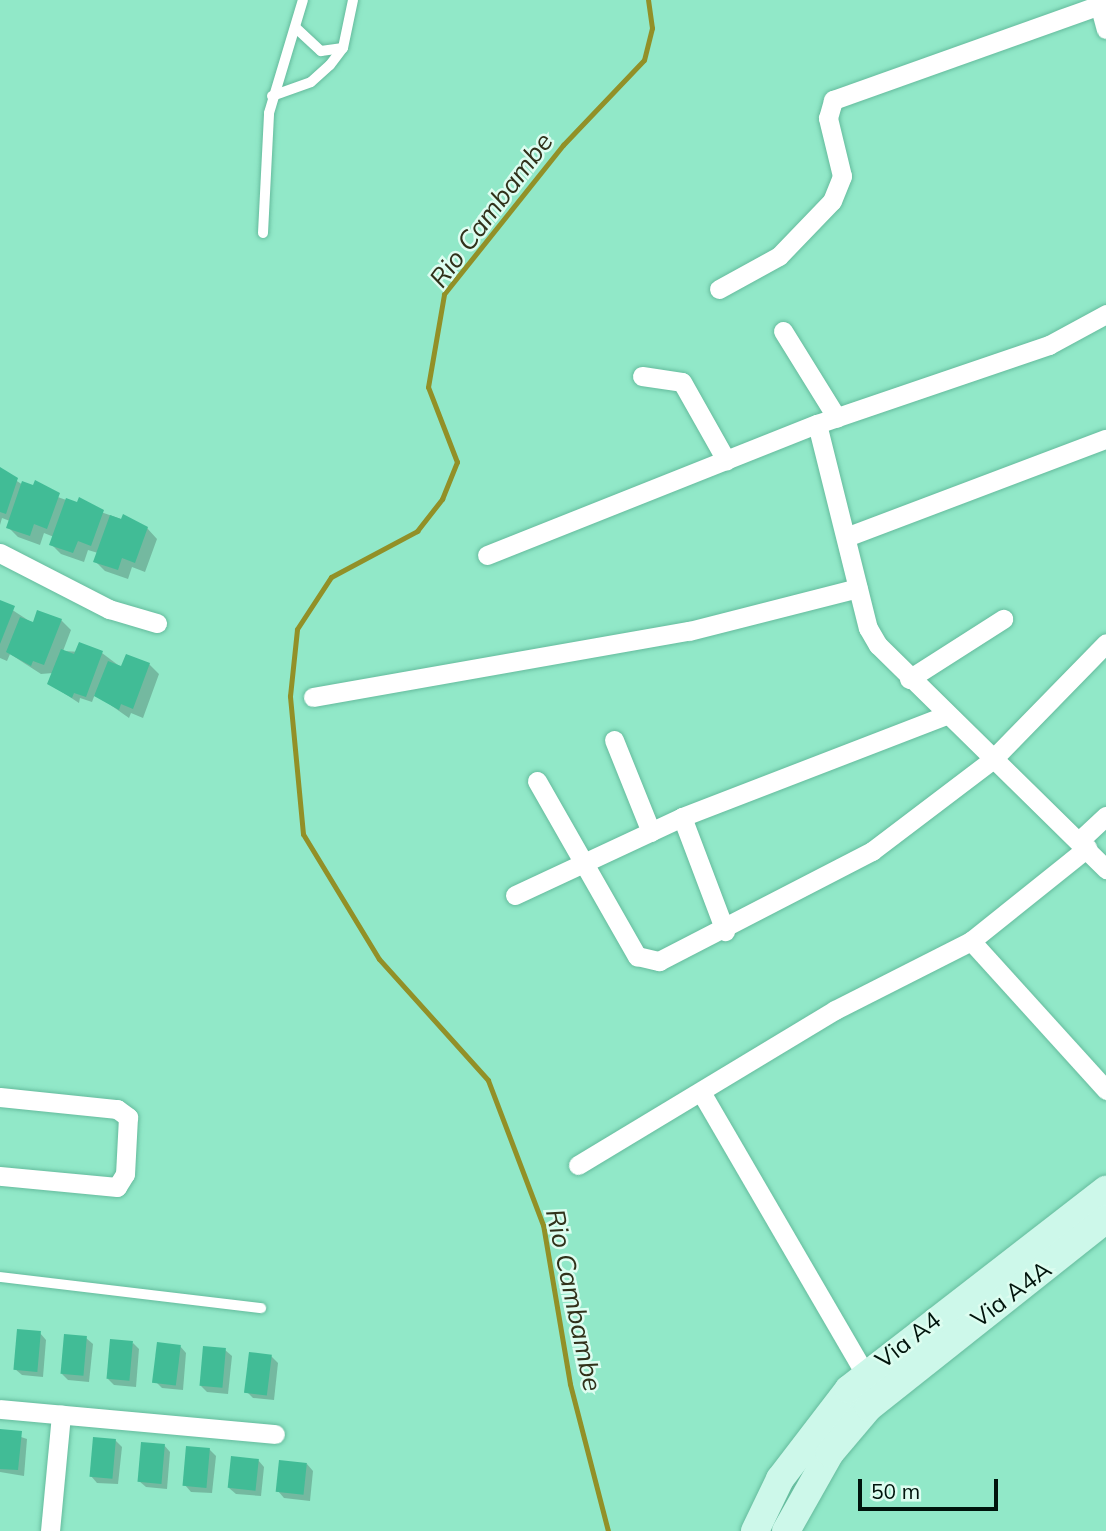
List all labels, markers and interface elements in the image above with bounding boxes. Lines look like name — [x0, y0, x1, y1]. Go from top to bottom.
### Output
water label: Rio Cambambe — [423, 127, 559, 293]
water label: Rio Cambambe — [539, 1206, 609, 1394]
street label: Via A4A — [965, 1255, 1057, 1333]
street label: Via A4 — [870, 1306, 946, 1374]
scale bar — [861, 1464, 1001, 1508]
text: 50 m — [871, 1478, 920, 1504]

